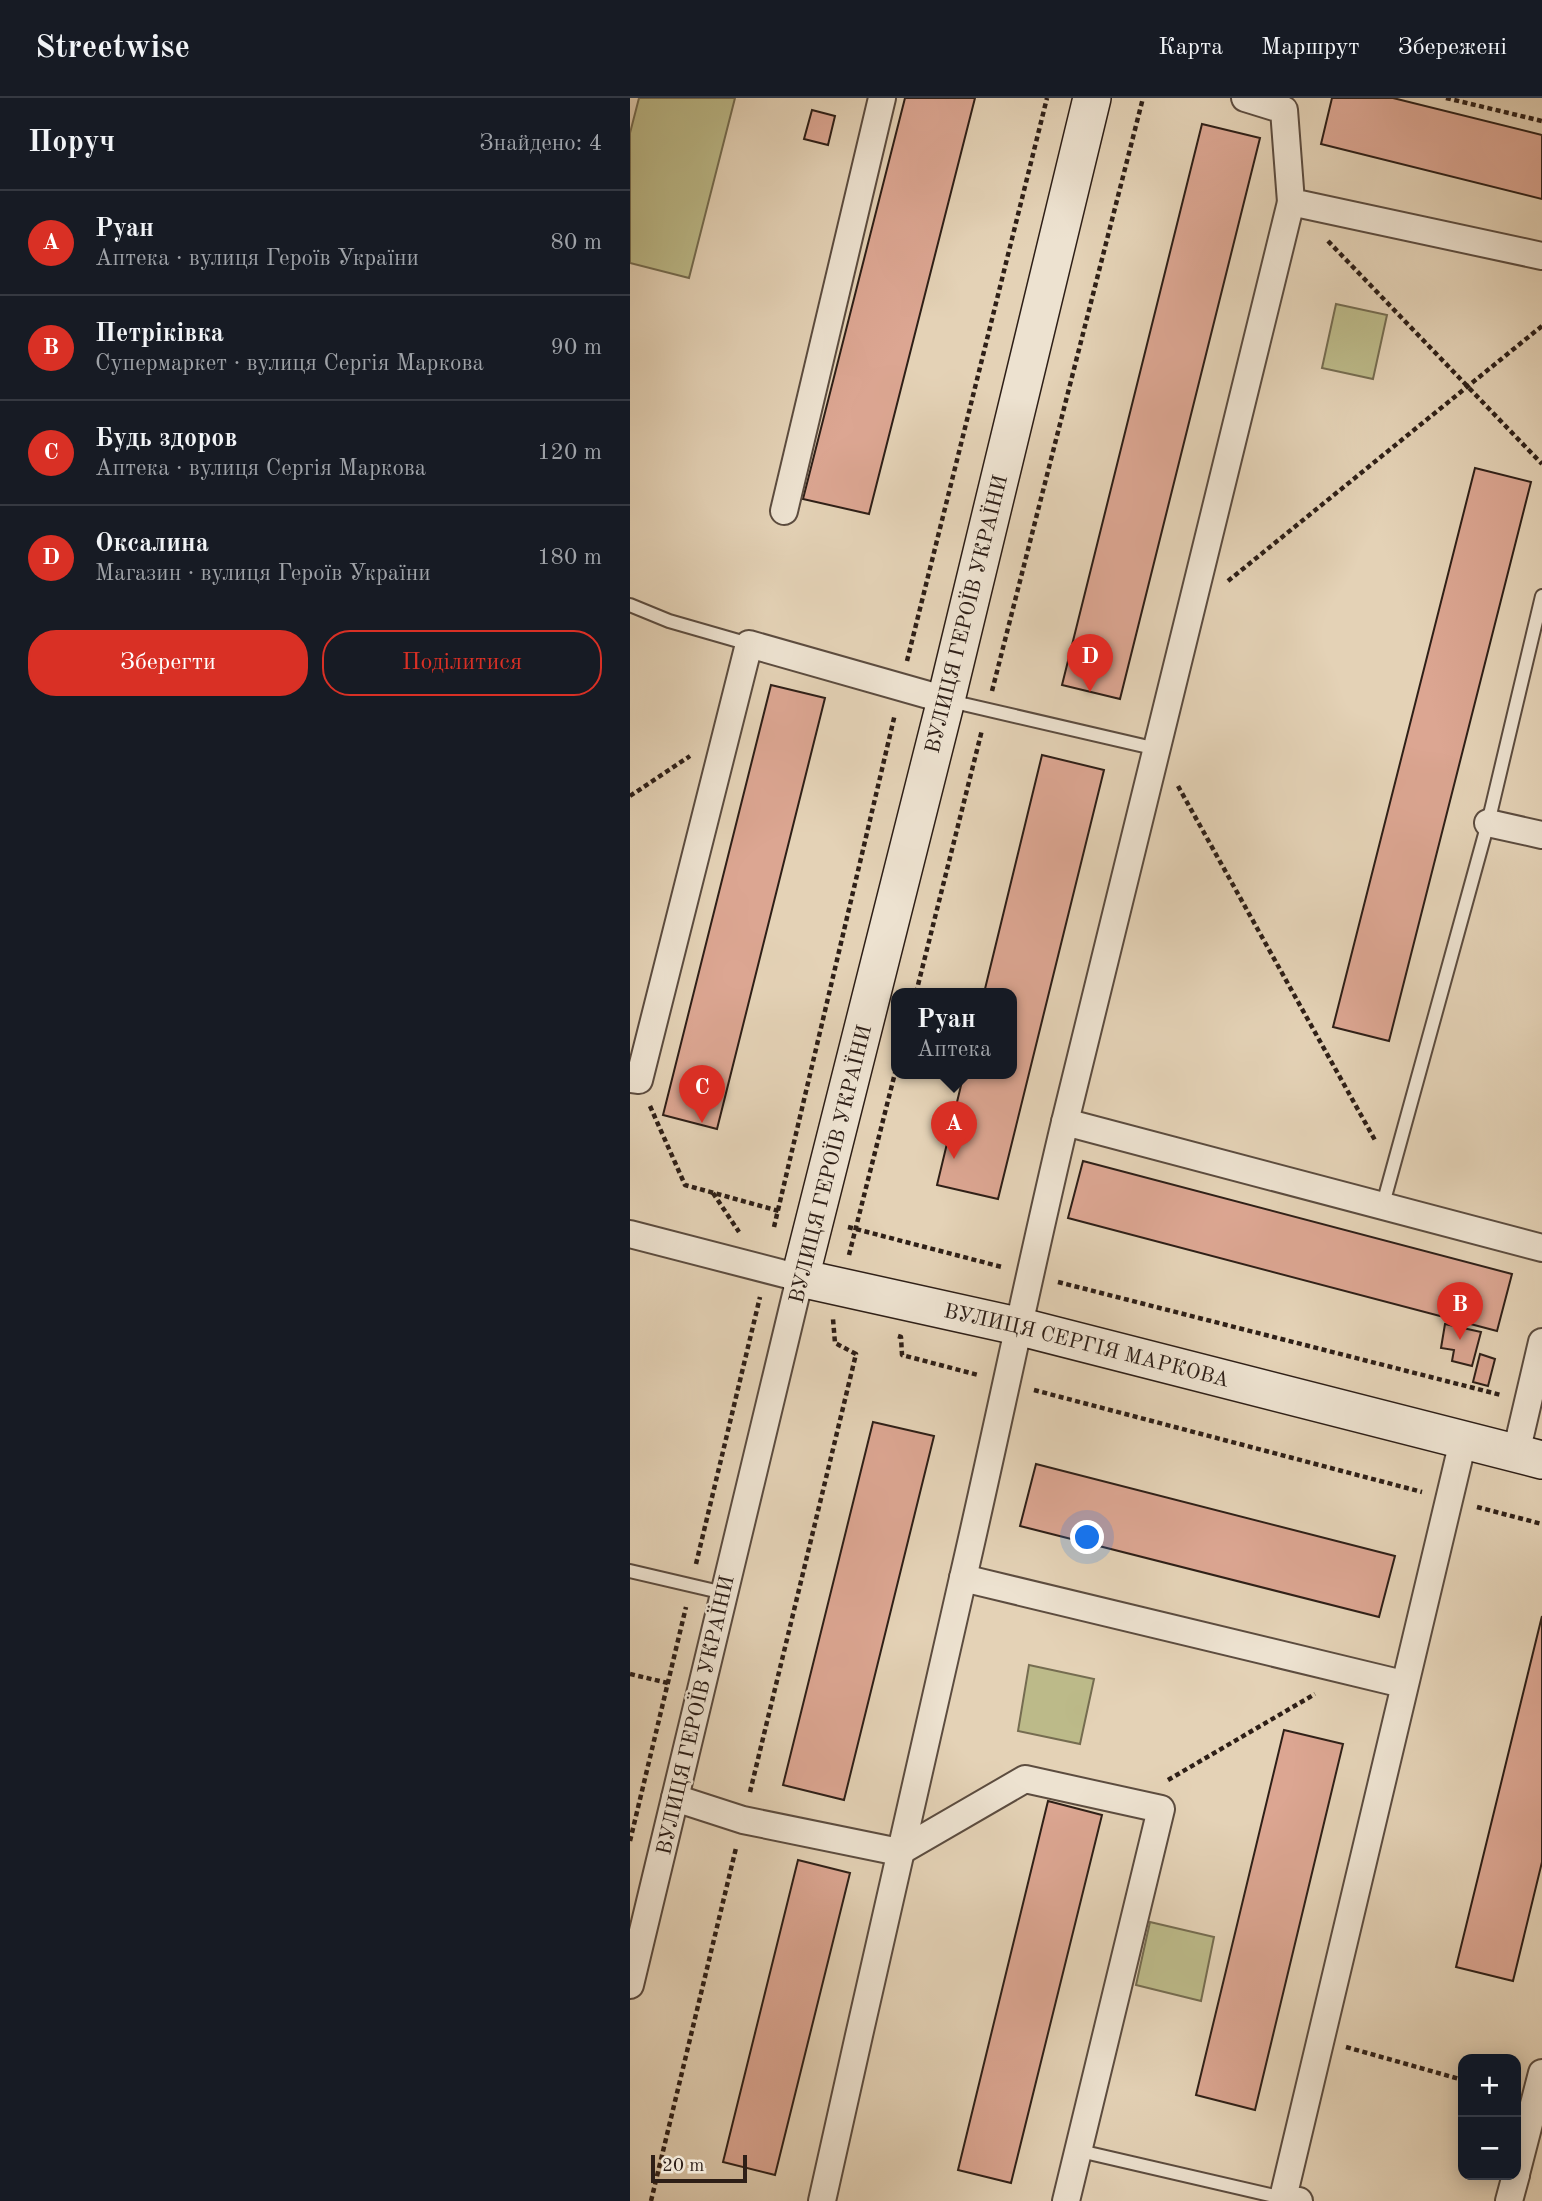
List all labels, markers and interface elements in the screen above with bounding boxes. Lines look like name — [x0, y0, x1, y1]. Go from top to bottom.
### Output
text: Streetwise — [35, 32, 190, 65]
text: Карта — [1158, 36, 1223, 60]
text: Маршрут — [1261, 36, 1360, 60]
text: Збережені — [1398, 36, 1507, 60]
text: Поруч — [28, 128, 115, 158]
text: Знайдено: 4 — [479, 132, 602, 155]
text: Руан — [95, 216, 154, 242]
text: A — [42, 231, 60, 254]
text: 80 m — [551, 231, 602, 254]
text: Аптека · вулиця Героїв України — [95, 247, 419, 270]
text: Петріківка — [95, 321, 224, 347]
text: B — [43, 336, 59, 359]
text: 90 m — [551, 336, 602, 359]
text: Супермаркет · вулиця Сергія Маркова — [95, 352, 484, 375]
text: Будь здоров — [95, 426, 237, 452]
text: C — [43, 441, 59, 464]
text: 120 m — [537, 441, 602, 464]
text: Аптека · вулиця Сергія Маркова — [95, 457, 426, 480]
street label: ВУЛИЦЯ ГЕРОЇВ УКРАЇНИ — [919, 472, 1012, 756]
text: Оксалина — [95, 531, 209, 557]
text: D — [42, 546, 60, 569]
text: 180 m — [537, 546, 602, 569]
text: Магазин · вулиця Героїв України — [95, 562, 431, 585]
button: Зберегти — [28, 630, 308, 696]
button: Поділитися — [322, 630, 602, 696]
pin: D — [1067, 634, 1113, 692]
popup — [891, 988, 1017, 1079]
text: Руан — [917, 1007, 976, 1033]
street label: ВУЛИЦЯ ГЕРОЇВ УКРАЇНИ — [783, 1022, 876, 1306]
text: Аптека — [917, 1038, 991, 1061]
pin: C — [679, 1065, 725, 1123]
pin: A — [931, 1101, 977, 1159]
pin: B — [1437, 1282, 1483, 1340]
street label: ВУЛИЦЯ СЕРГІЯ МАРКОВА — [942, 1301, 1231, 1392]
your location — [1070, 1520, 1104, 1554]
street label: ВУЛИЦЯ ГЕРОЇВ УКРАЇНИ — [650, 1573, 739, 1857]
map controls — [1458, 2054, 1521, 2180]
button: + — [1458, 2054, 1521, 2117]
button: − — [1458, 2117, 1521, 2180]
scale bar — [651, 2152, 747, 2184]
text: 20 m — [662, 2157, 704, 2176]

